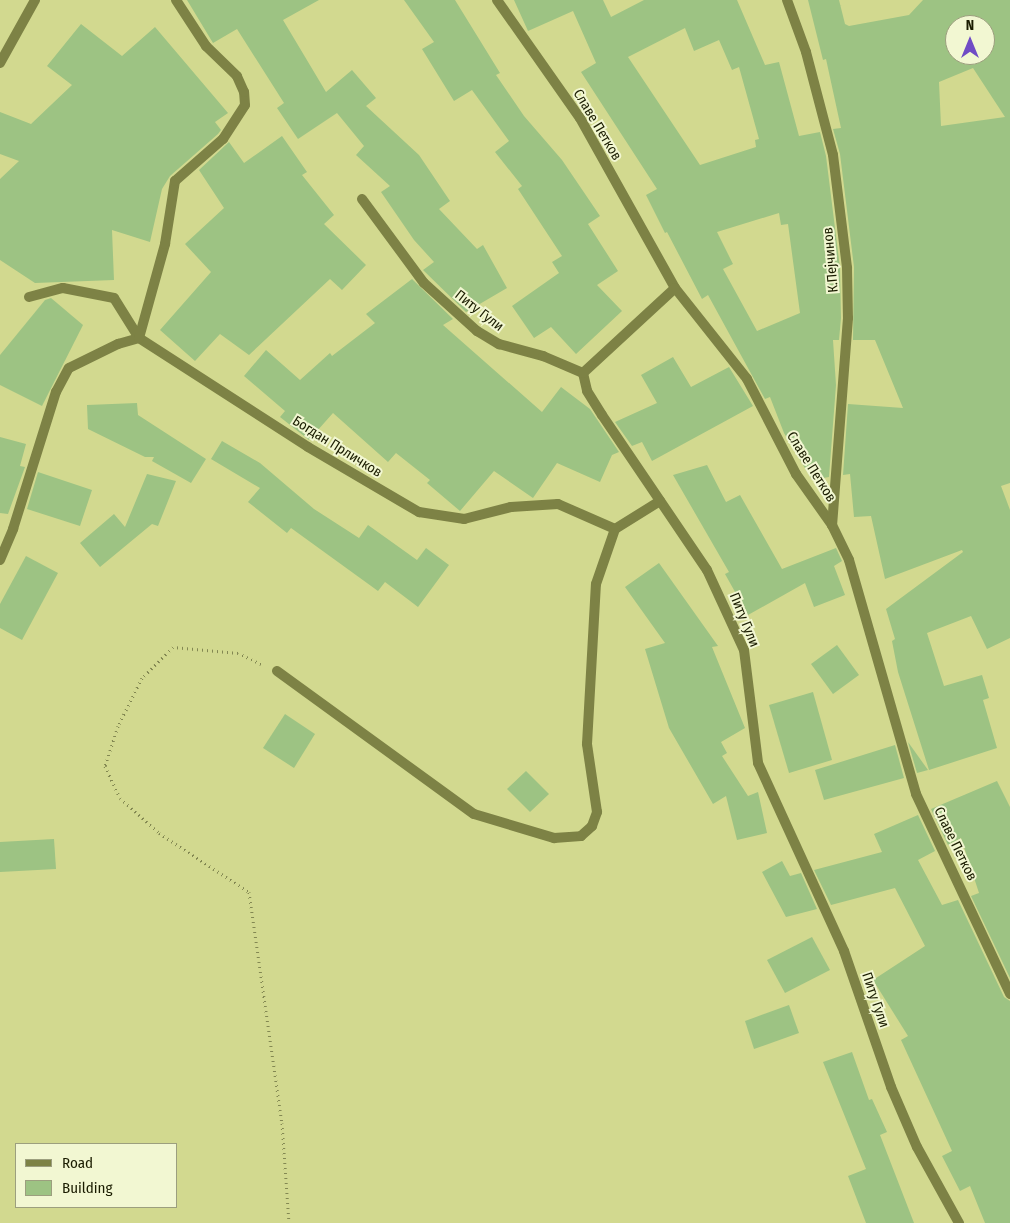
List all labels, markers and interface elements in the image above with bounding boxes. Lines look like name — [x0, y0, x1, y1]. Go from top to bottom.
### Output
north arrow — [945, 15, 995, 65]
text: N — [966, 17, 974, 34]
street label: Славе Петков — [569, 86, 625, 164]
street label: К.Пејчинов — [820, 227, 842, 293]
street label: Питу Гули — [451, 287, 507, 335]
street label: Богдан Прличков — [289, 413, 385, 481]
street label: Славе Петков — [783, 429, 839, 505]
street label: Питу Гули — [725, 590, 763, 650]
street label: Славе Петков — [930, 804, 980, 884]
street label: Питу Гули — [858, 970, 892, 1030]
legend — [15, 1143, 178, 1208]
text: Road — [62, 1154, 93, 1172]
text: Building — [62, 1179, 113, 1197]

